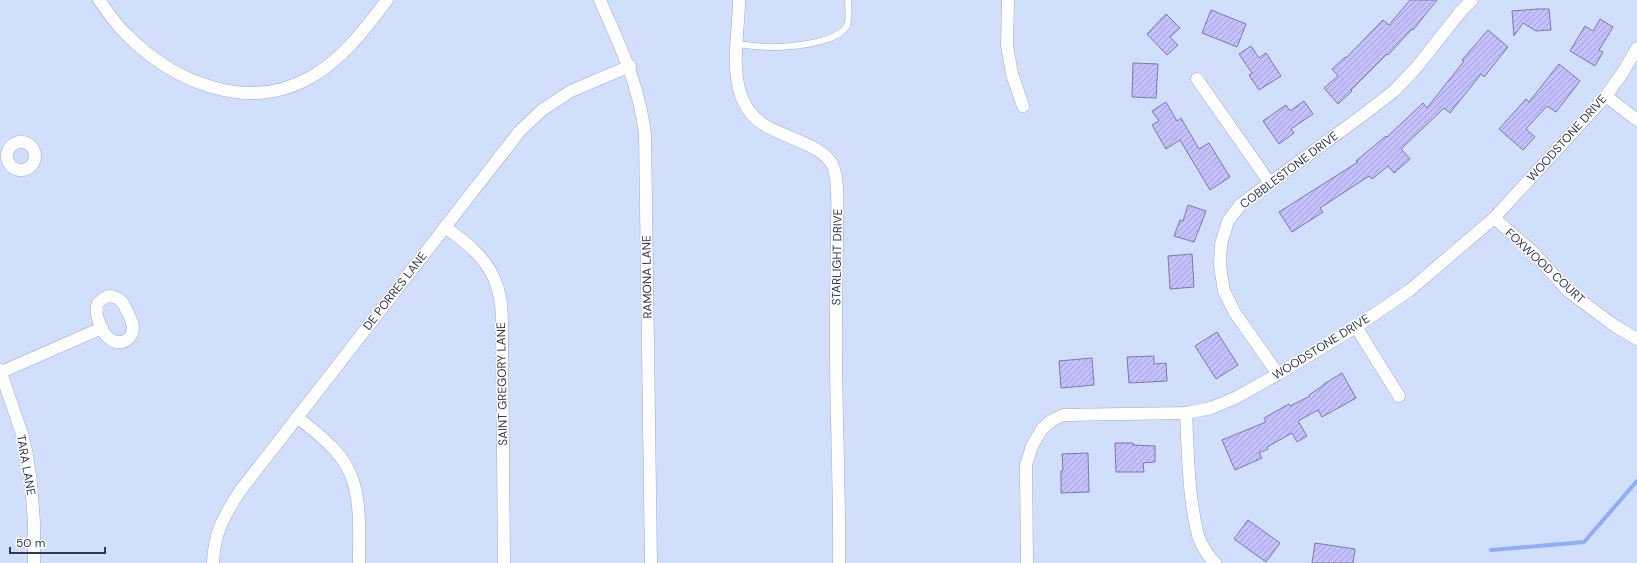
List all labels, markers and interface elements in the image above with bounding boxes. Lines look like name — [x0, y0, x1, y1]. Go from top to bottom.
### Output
street label: WOODSTONE DRIVE — [1524, 91, 1610, 185]
street label: COBBLESTONE DRIVE — [1237, 128, 1342, 212]
street label: STARLIGHT DRIVE — [828, 208, 846, 306]
street label: FOXWOOD COURT — [1502, 225, 1588, 307]
street label: RAMONA LANE — [638, 235, 656, 319]
street label: DE PORRES LANE — [359, 248, 431, 333]
street label: WOODSTONE DRIVE — [1269, 310, 1373, 383]
street label: SAINT GREGORY LANE — [493, 322, 511, 446]
street label: TARA LANE — [13, 433, 39, 497]
scale bar — [10, 529, 105, 555]
text: 50 m — [16, 535, 45, 551]

